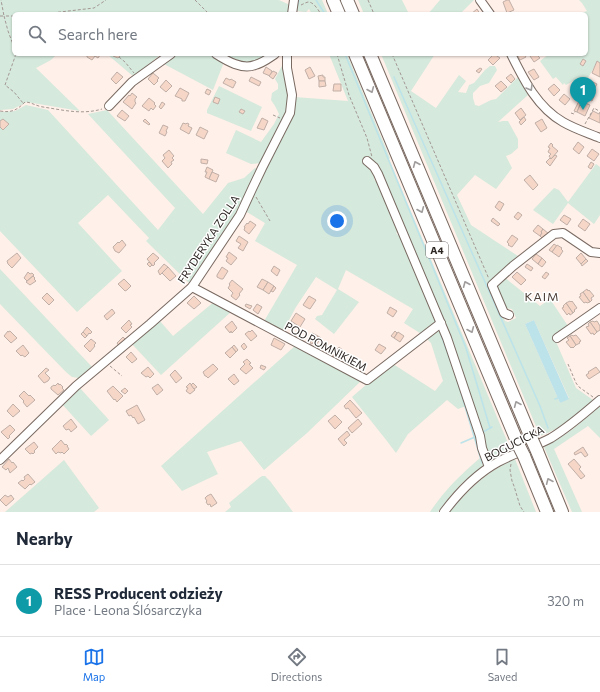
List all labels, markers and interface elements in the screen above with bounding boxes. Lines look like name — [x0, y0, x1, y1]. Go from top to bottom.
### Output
search box — [12, 12, 588, 56]
icon: search — [26, 23, 48, 45]
text: Search here — [58, 25, 137, 43]
pin: 1 — [570, 77, 596, 110]
one-way arrow — [525, 84, 532, 91]
one-way arrow — [366, 86, 374, 93]
one-way arrow — [413, 161, 421, 169]
street label: FRYDERYKA ZOLLA — [175, 192, 242, 286]
one-way arrow — [416, 206, 424, 213]
your location — [327, 211, 347, 231]
road number: A4 — [426, 242, 448, 258]
one-way arrow — [463, 281, 471, 288]
district label: KAIM — [524, 289, 560, 303]
street label: POD POMNIKIEM — [283, 319, 369, 373]
one-way arrow — [466, 325, 474, 333]
one-way arrow — [513, 401, 521, 408]
street label: BOGUCICKA — [482, 422, 546, 464]
one-way arrow — [546, 478, 554, 485]
text: Nearby — [16, 528, 73, 549]
text: RESS Producent odzieży — [54, 584, 223, 602]
text: 1 — [26, 593, 32, 609]
text: 320 m — [547, 593, 584, 609]
text: Place · Leona Ślósarczyka — [54, 602, 202, 618]
tab: Map — [83, 646, 105, 683]
tab: Directions — [271, 646, 322, 683]
tab: Saved — [488, 646, 517, 683]

